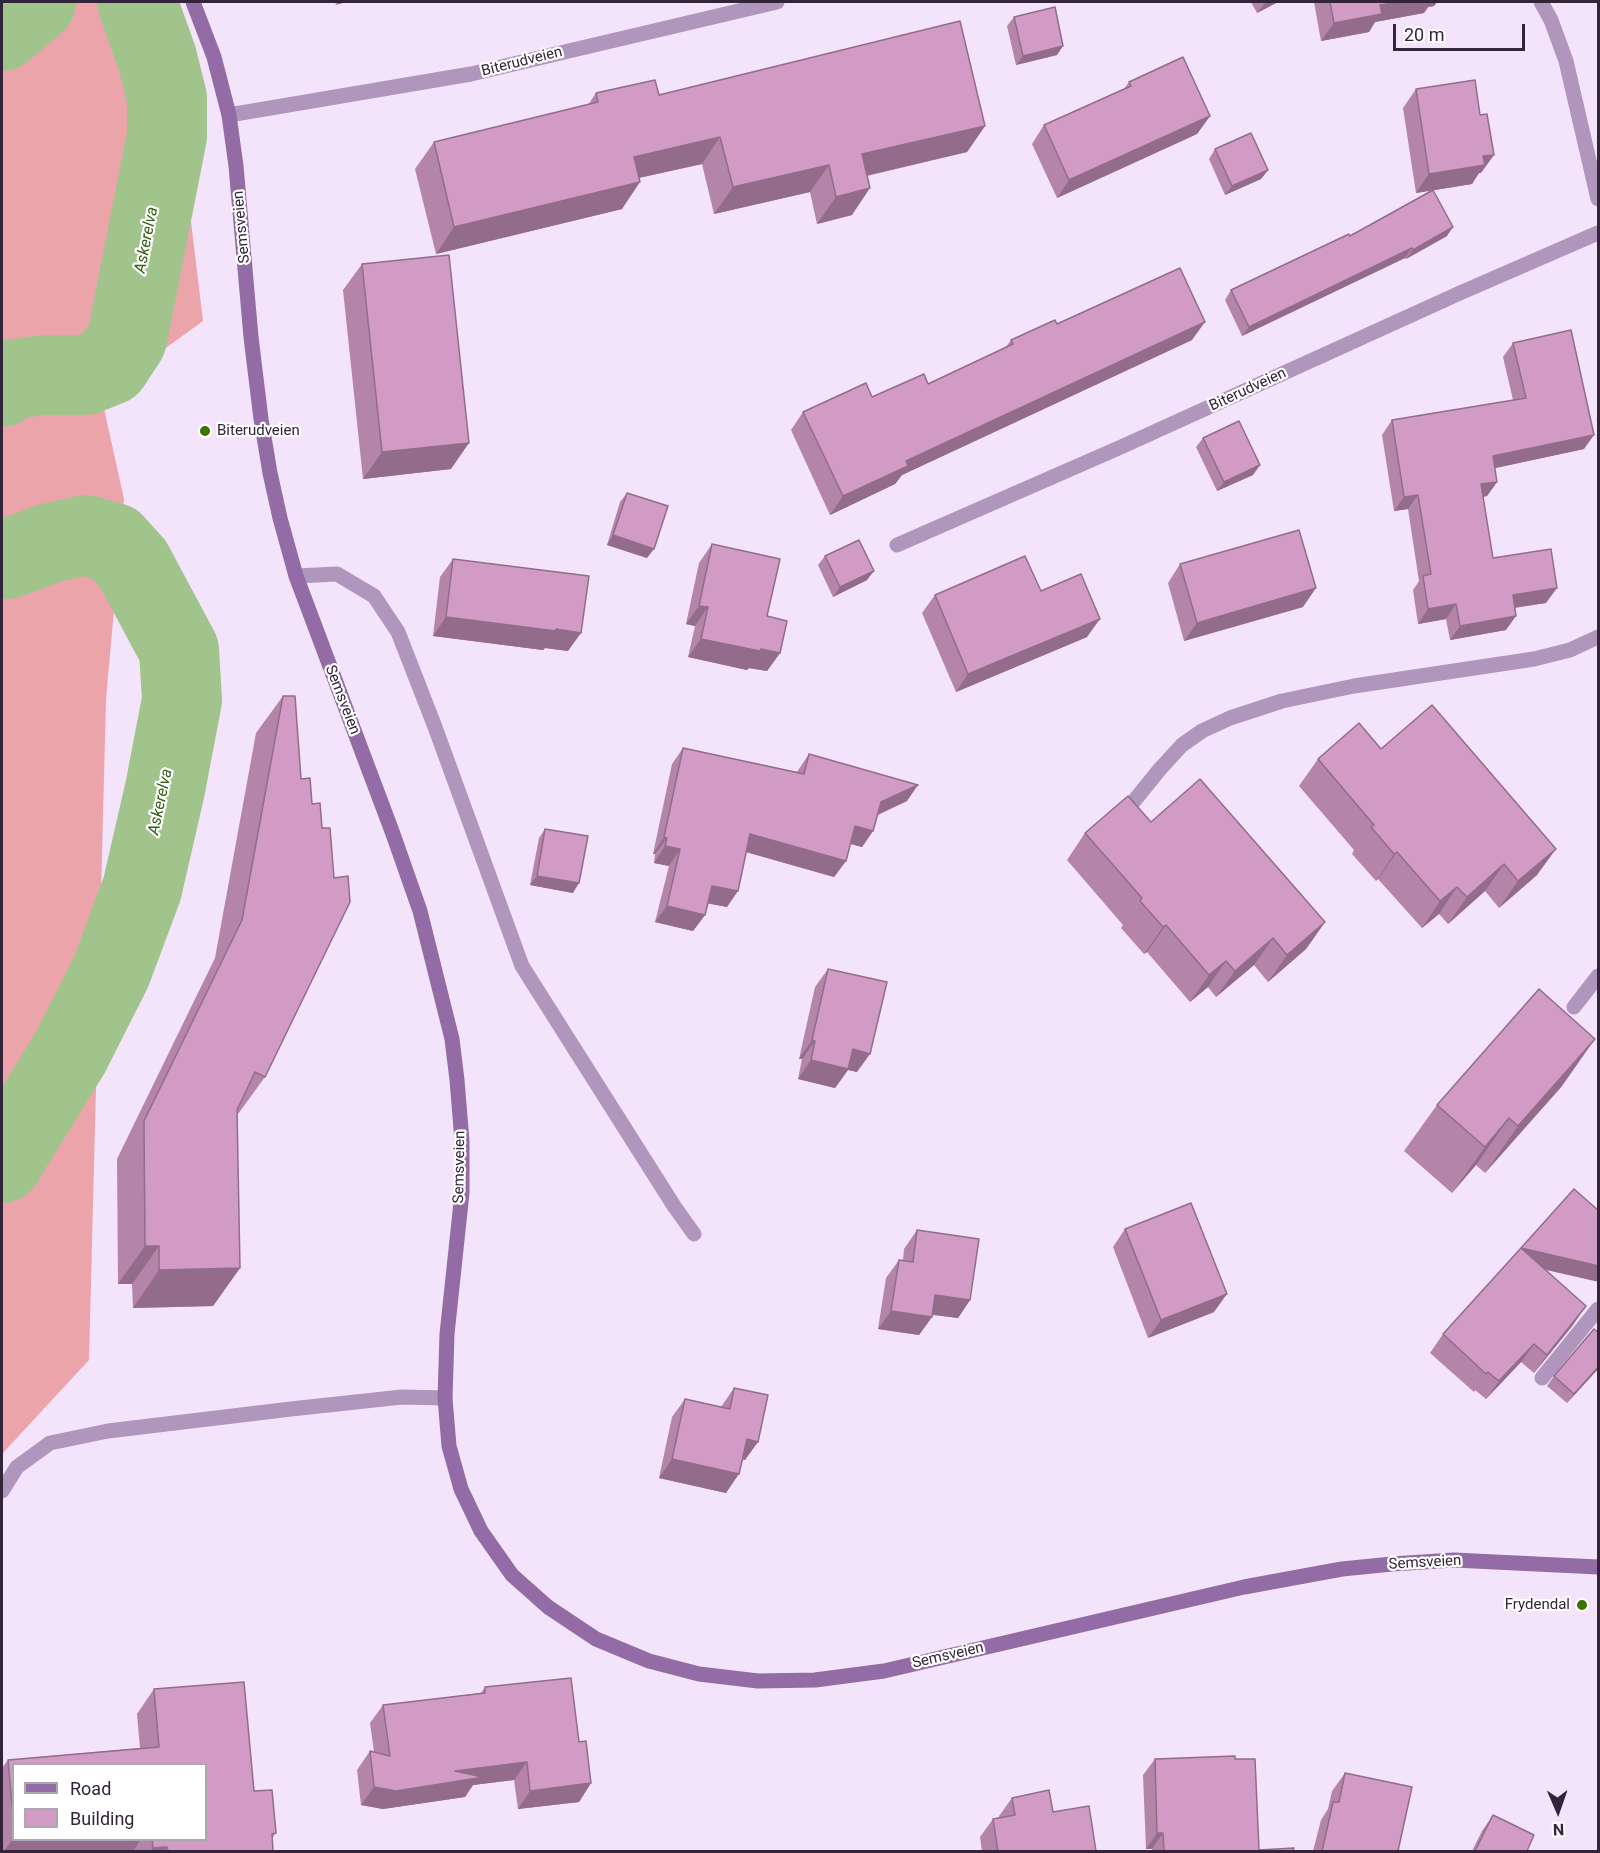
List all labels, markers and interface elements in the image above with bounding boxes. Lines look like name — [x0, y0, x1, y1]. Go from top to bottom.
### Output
scale bar — [1396, 12, 1528, 50]
text: 20 m — [1404, 24, 1444, 45]
street label: Biterudveien — [480, 43, 564, 81]
street label: Semsveien — [230, 190, 254, 264]
water label: Askerelva — [131, 205, 163, 275]
street label: Biterudveien — [1207, 364, 1289, 416]
place label: Biterudveien — [217, 422, 300, 440]
marker: Biterudveien — [198, 424, 212, 438]
street label: Semsveien — [321, 663, 363, 737]
water label: Askerelva — [145, 767, 177, 837]
street label: Semsveien — [450, 1130, 470, 1204]
street label: Semsveien — [1388, 1552, 1462, 1574]
place label: Frydendal — [1505, 1596, 1570, 1614]
marker: Frydendal — [1575, 1598, 1589, 1612]
street label: Semsveien — [911, 1639, 985, 1673]
legend — [12, 1763, 207, 1841]
text: Road — [70, 1778, 111, 1799]
north arrow — [1528, 1781, 1588, 1841]
text: Building — [70, 1808, 134, 1829]
text: N — [1553, 1820, 1565, 1839]

